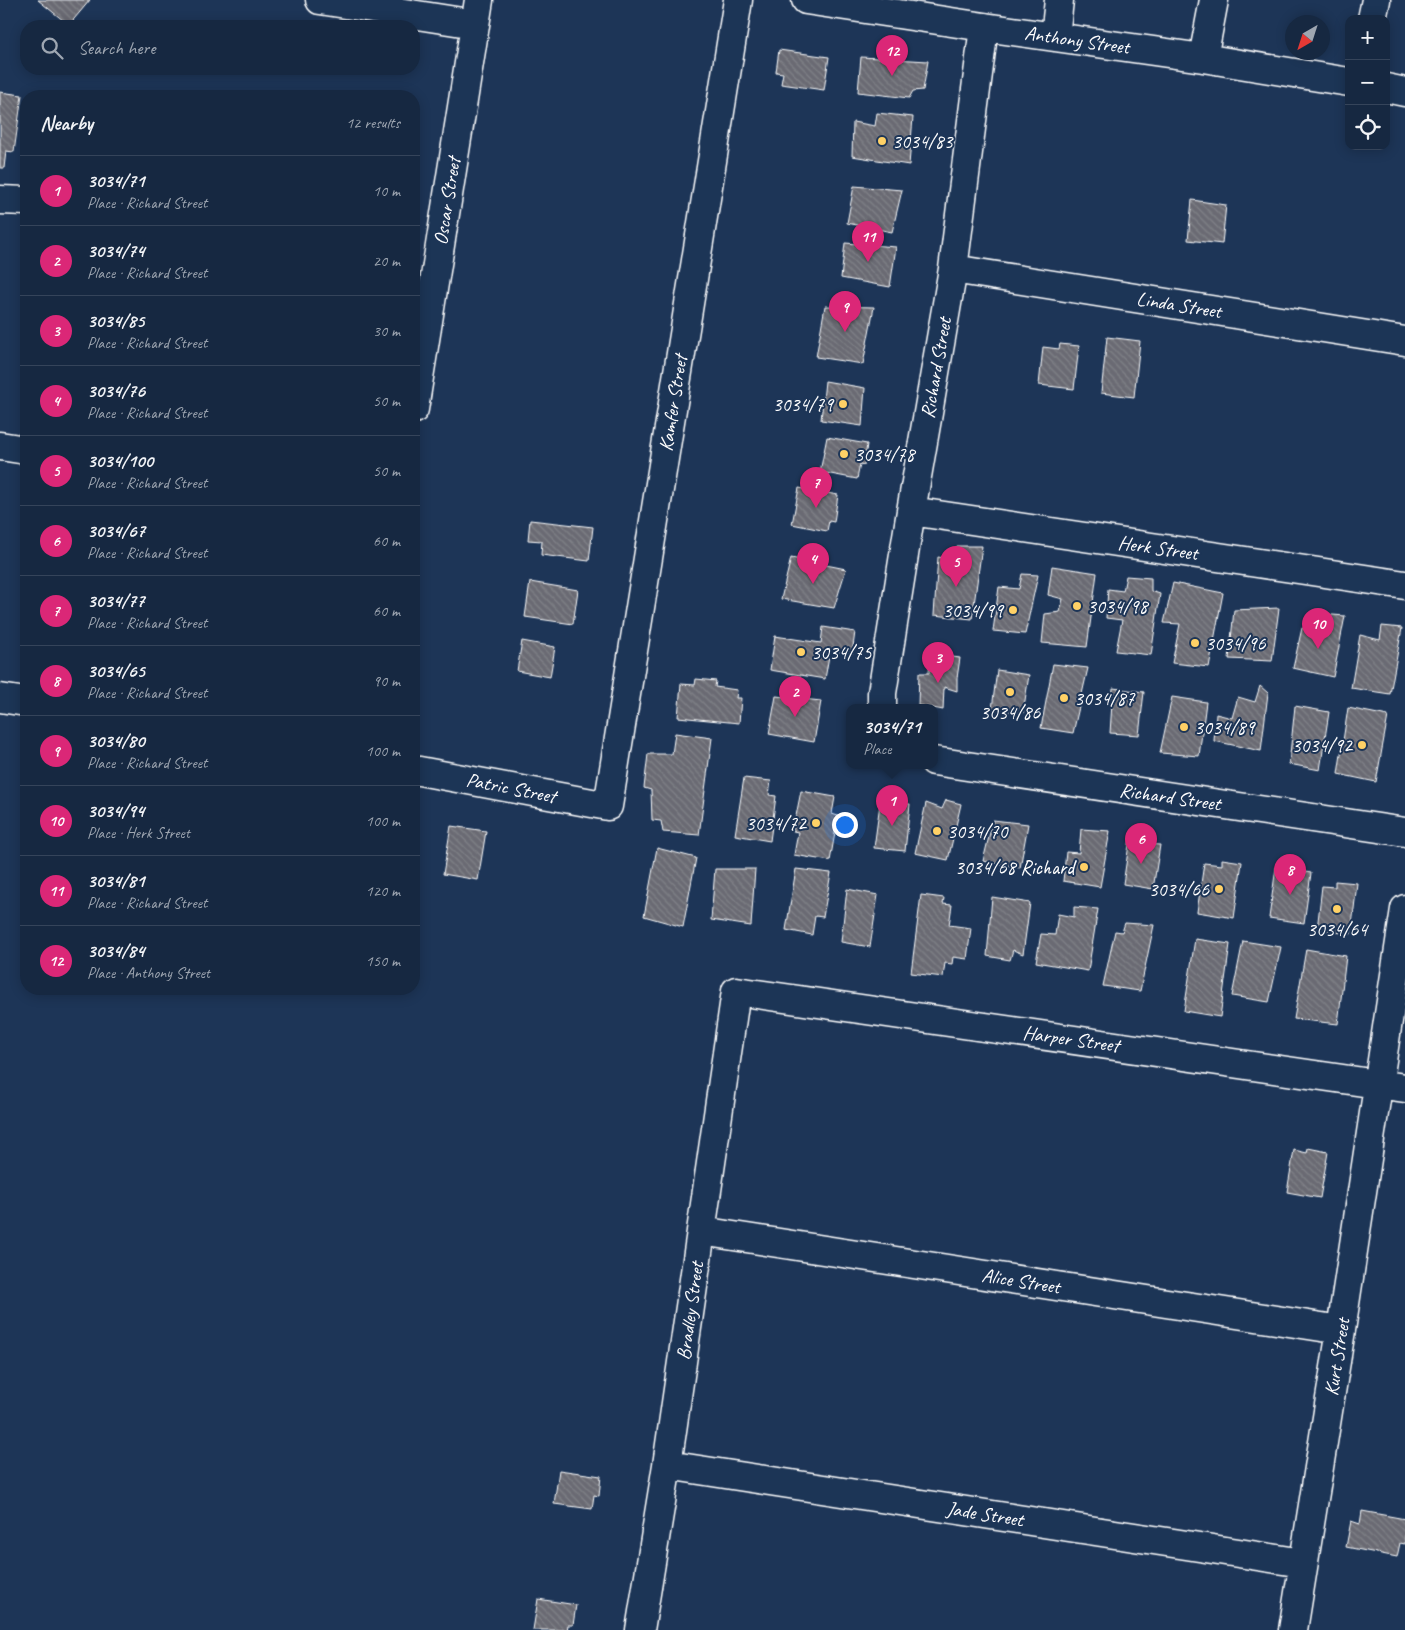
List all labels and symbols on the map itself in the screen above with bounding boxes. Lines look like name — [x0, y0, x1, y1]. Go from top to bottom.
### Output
north arrow — [1285, 15, 1330, 60]
street label: Anthony Street — [1023, 20, 1133, 60]
pin: 12 — [876, 35, 908, 76]
place label: 3034/83 — [892, 129, 955, 154]
marker: 3034/83 — [876, 135, 888, 147]
street label: Oscar Street — [428, 152, 467, 247]
pin: 11 — [852, 221, 884, 262]
street label: Linda Street — [1135, 286, 1225, 324]
pin: 9 — [829, 291, 861, 332]
street label: Richard Street — [915, 313, 958, 420]
street label: Kamfer Street — [653, 350, 693, 453]
place label: 3034/79 — [772, 392, 835, 417]
marker: 3034/79 — [837, 398, 849, 410]
place label: 3034/78 — [854, 442, 917, 467]
marker: 3034/78 — [838, 448, 850, 460]
pin: 7 — [800, 467, 832, 508]
street label: Herk Street — [1117, 530, 1202, 566]
pin: 4 — [797, 543, 829, 584]
pin: 5 — [940, 546, 972, 587]
place label: 3034/98 — [1087, 594, 1150, 619]
place label: 3034/99 — [942, 598, 1005, 623]
marker: 3034/98 — [1071, 600, 1083, 612]
marker: 3034/99 — [1007, 604, 1019, 616]
pin: 10 — [1302, 608, 1334, 649]
place label: 3034/96 — [1205, 631, 1267, 656]
marker: 3034/96 — [1189, 637, 1201, 649]
place label: 3034/75 — [811, 640, 873, 665]
pin: 3 — [922, 642, 954, 683]
marker: 3034/75 — [795, 646, 807, 658]
pin: 2 — [779, 676, 811, 717]
marker: 3034/86 — [1004, 686, 1016, 698]
place label: 3034/87 — [1074, 686, 1136, 711]
marker: 3034/87 — [1058, 692, 1070, 704]
place label: 3034/86 — [980, 700, 1041, 725]
place label: 3034/89 — [1194, 715, 1257, 740]
marker: 3034/89 — [1178, 721, 1190, 733]
place label: 3034/92 — [1291, 733, 1354, 758]
marker: 3034/92 — [1356, 739, 1368, 751]
street label: Patric Street — [464, 767, 561, 810]
street label: Richard Street — [1118, 778, 1224, 817]
pin: 1 — [876, 785, 908, 826]
place label: 3034/72 — [745, 811, 808, 836]
your location — [832, 812, 858, 838]
marker: 3034/72 — [810, 817, 822, 829]
place label: 3034/70 — [947, 819, 1010, 844]
pin: 6 — [1125, 823, 1157, 864]
marker: 3034/70 — [931, 825, 943, 837]
pin: 8 — [1274, 854, 1306, 895]
place label: 3034/68 Richard — [955, 855, 1077, 880]
marker: 3034/68 Richard — [1078, 861, 1090, 873]
place label: 3034/66 — [1148, 877, 1210, 902]
marker: 3034/66 — [1213, 883, 1225, 895]
marker: 3034/64 — [1331, 903, 1343, 915]
place label: 3034/64 — [1307, 917, 1369, 942]
street label: Harper Street — [1021, 1020, 1124, 1059]
street label: Bradley Street — [671, 1258, 710, 1362]
street label: Alice Street — [980, 1262, 1064, 1300]
street label: Kurt Street — [1319, 1314, 1356, 1397]
street label: Jade Street — [944, 1495, 1027, 1533]

